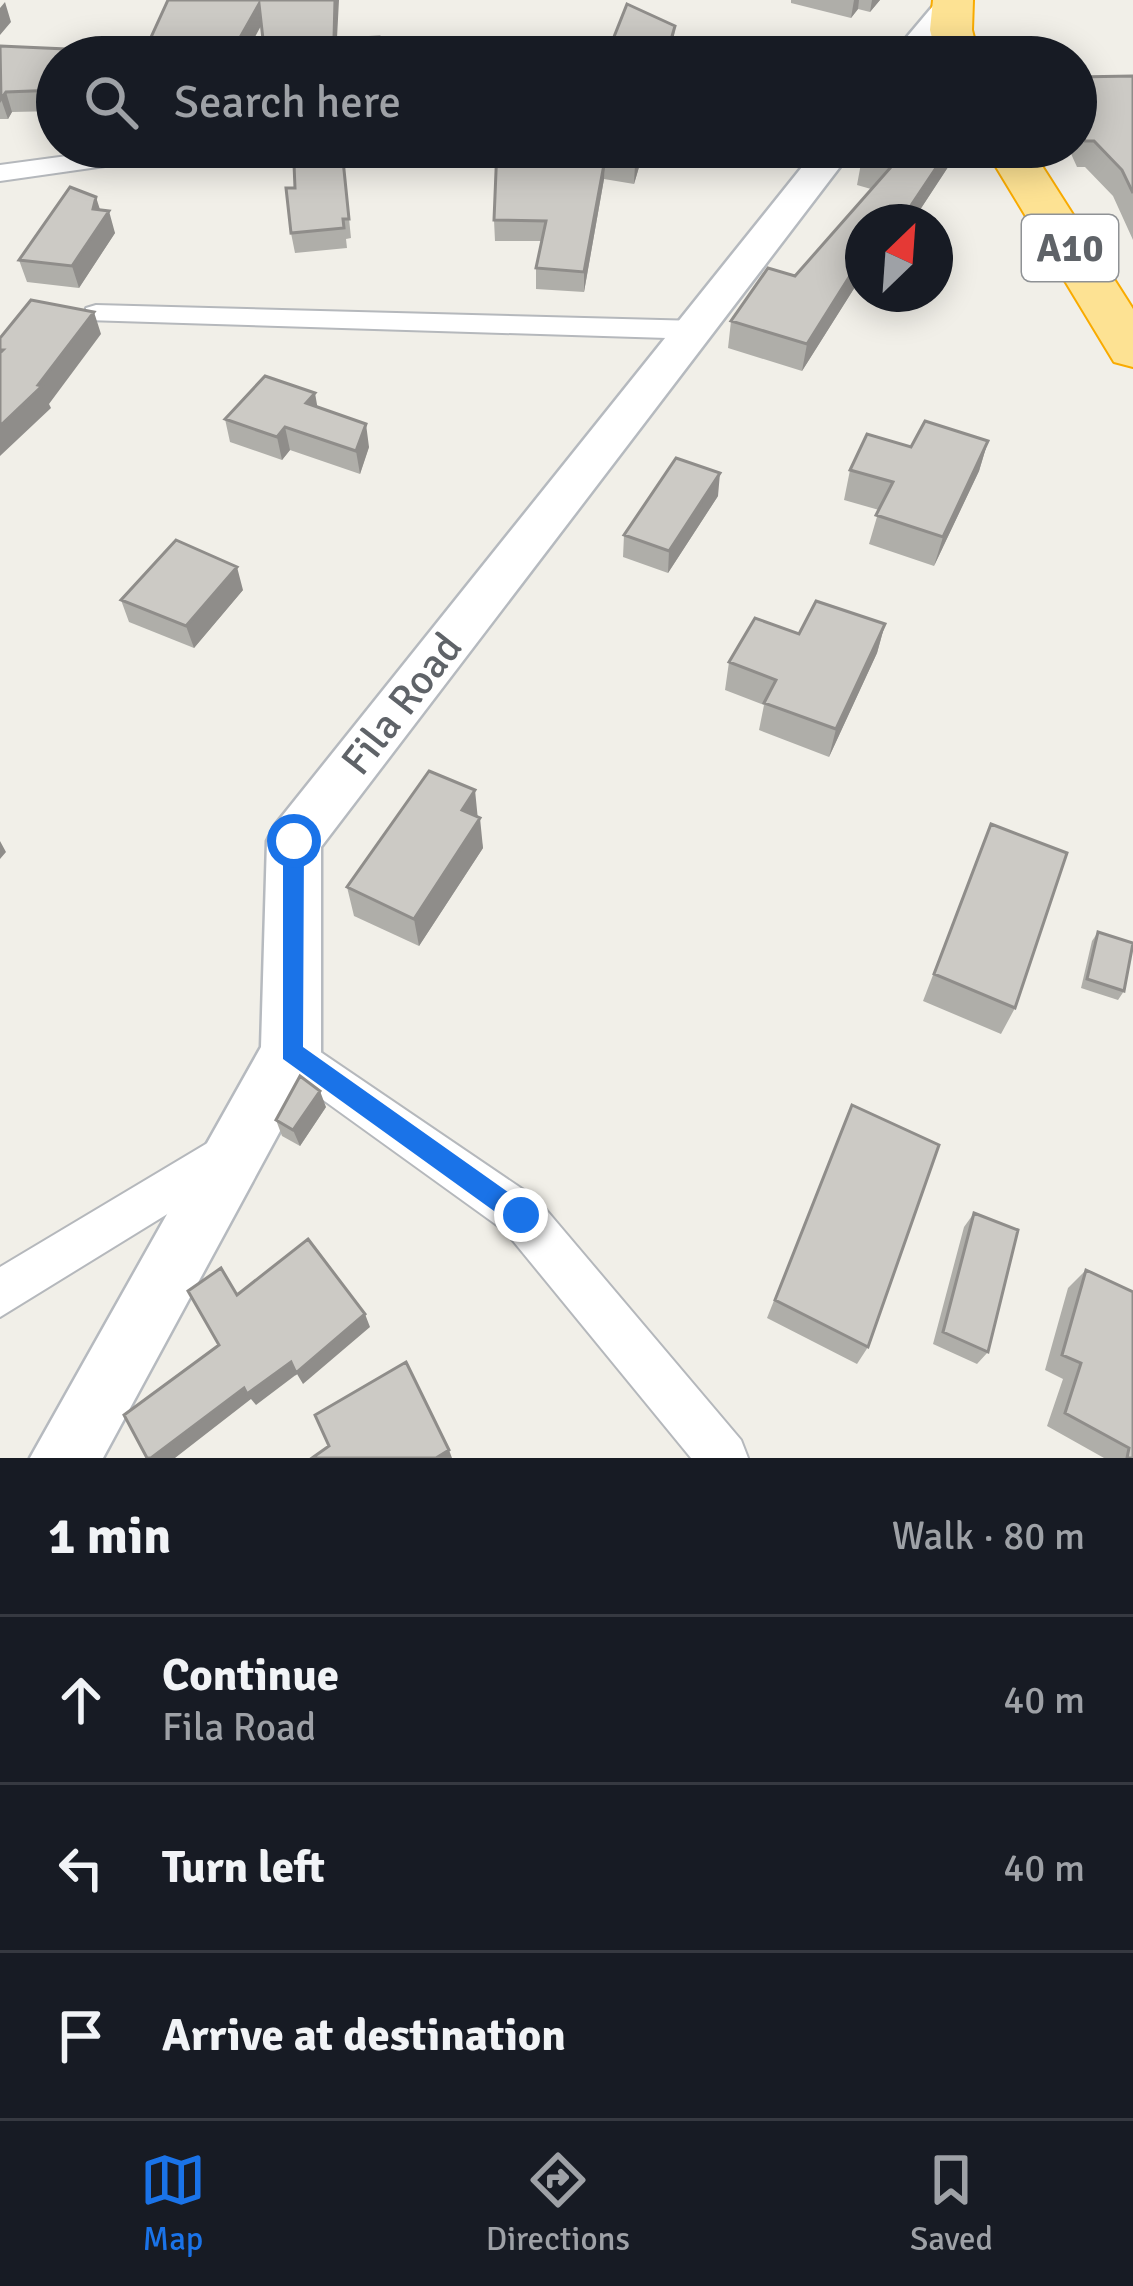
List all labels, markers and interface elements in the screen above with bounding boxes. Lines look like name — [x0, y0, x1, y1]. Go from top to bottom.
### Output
search box — [36, 36, 1097, 168]
icon: search — [78, 69, 144, 135]
text: Search here — [174, 75, 401, 130]
north arrow — [845, 204, 953, 312]
road number: A10 — [1022, 215, 1118, 281]
street label: Fila Road — [331, 623, 473, 785]
route start — [267, 814, 321, 868]
route end — [494, 1188, 548, 1242]
text: 1 min — [48, 1505, 171, 1568]
text: Walk · 80 m — [892, 1512, 1085, 1560]
text: Continue — [162, 1648, 339, 1703]
icon: ahead — [48, 1667, 114, 1733]
text: 40 m — [1003, 1676, 1085, 1724]
text: Fila Road — [162, 1703, 316, 1751]
icon: left — [48, 1835, 114, 1901]
text: Turn left — [162, 1840, 325, 1895]
text: 40 m — [1003, 1844, 1085, 1892]
icon: arrive — [48, 2003, 114, 2069]
text: Arrive at destination — [162, 2008, 566, 2063]
tab: Map — [140, 2147, 206, 2260]
tab: Directions — [486, 2147, 630, 2260]
tab: Saved — [910, 2147, 993, 2260]

